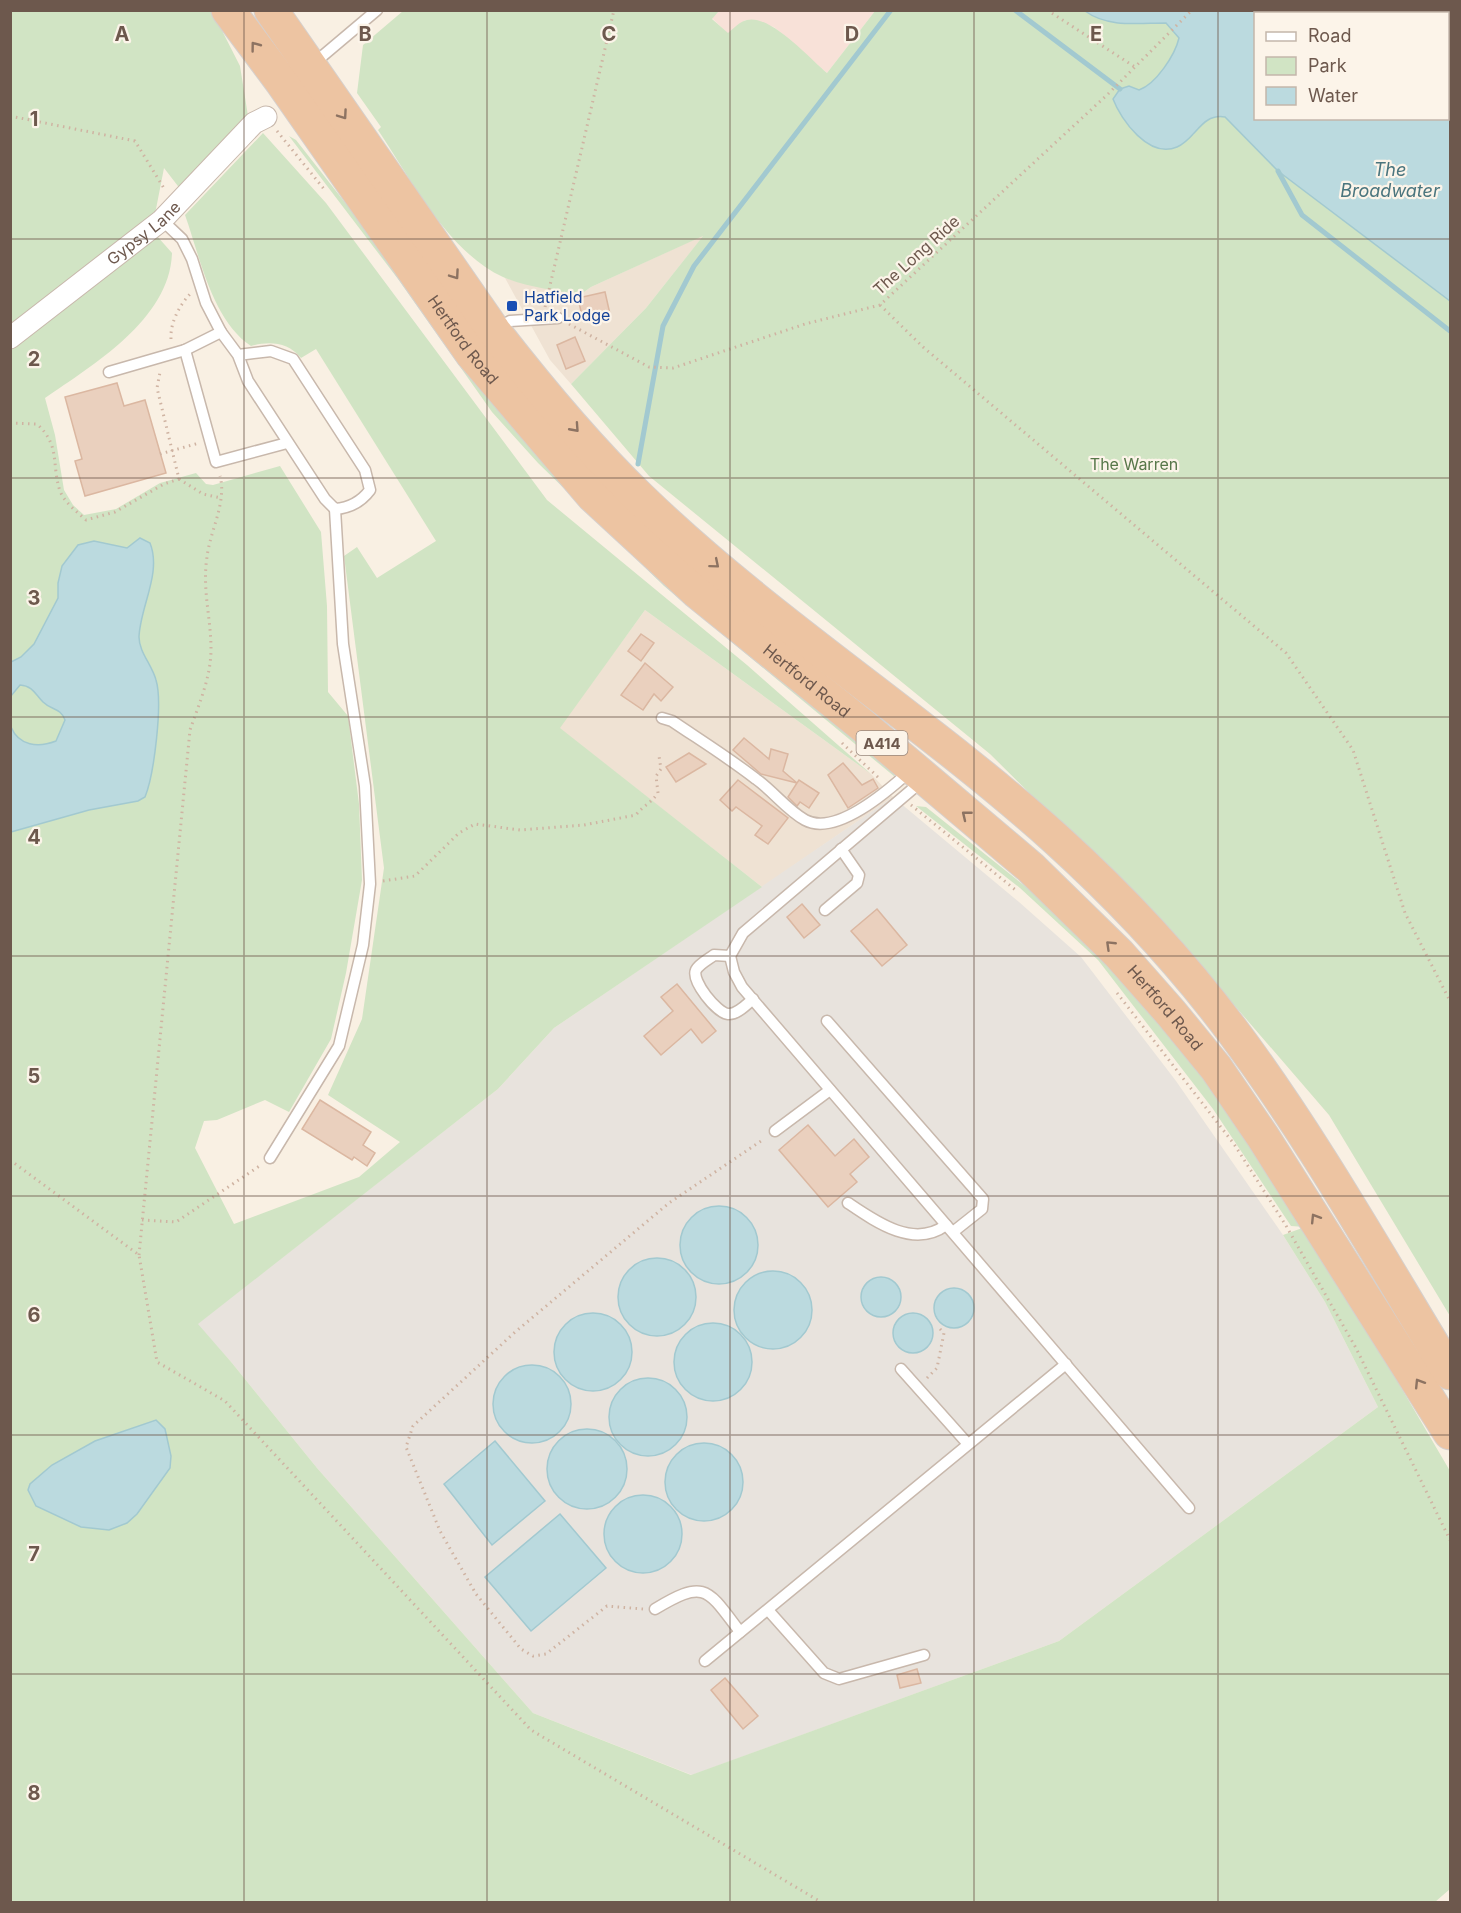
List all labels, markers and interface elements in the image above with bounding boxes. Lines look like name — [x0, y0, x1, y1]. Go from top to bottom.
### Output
legend — [1254, 12, 1449, 120]
text: A — [115, 22, 130, 46]
text: B — [358, 22, 372, 46]
text: C — [602, 22, 616, 46]
text: D — [845, 22, 859, 46]
text: E — [1090, 22, 1102, 46]
text: Road — [1308, 25, 1351, 46]
one-way arrow — [251, 41, 262, 52]
text: Park — [1308, 55, 1347, 76]
text: Water — [1308, 85, 1358, 106]
text: 1 — [30, 107, 38, 131]
one-way arrow — [336, 109, 347, 120]
water label: The Broadwater — [1340, 159, 1441, 201]
street label: Gypsy Lane — [103, 197, 185, 269]
street label: The Long Ride — [869, 211, 963, 299]
one-way arrow — [448, 268, 459, 279]
place label: Hatfield Park Lodge — [524, 287, 610, 325]
street label: Hertford Road — [424, 291, 503, 388]
marker: Hatfield Park Lodge — [505, 299, 519, 313]
text: 2 — [28, 347, 40, 371]
one-way arrow — [568, 421, 579, 432]
park label: The Warren — [1090, 454, 1178, 474]
one-way arrow — [708, 556, 719, 567]
text: 3 — [28, 586, 40, 610]
street label: Hertford Road — [759, 640, 854, 722]
road number: A414 — [856, 731, 908, 755]
one-way arrow — [962, 811, 973, 822]
text: 4 — [27, 825, 41, 849]
one-way arrow — [1107, 942, 1118, 953]
street label: Hertford Road — [1123, 961, 1207, 1054]
text: 5 — [28, 1064, 40, 1088]
one-way arrow — [1311, 1214, 1323, 1224]
text: 6 — [28, 1303, 41, 1327]
one-way arrow — [1415, 1379, 1427, 1389]
text: 7 — [28, 1542, 40, 1566]
text: 8 — [27, 1781, 41, 1805]

